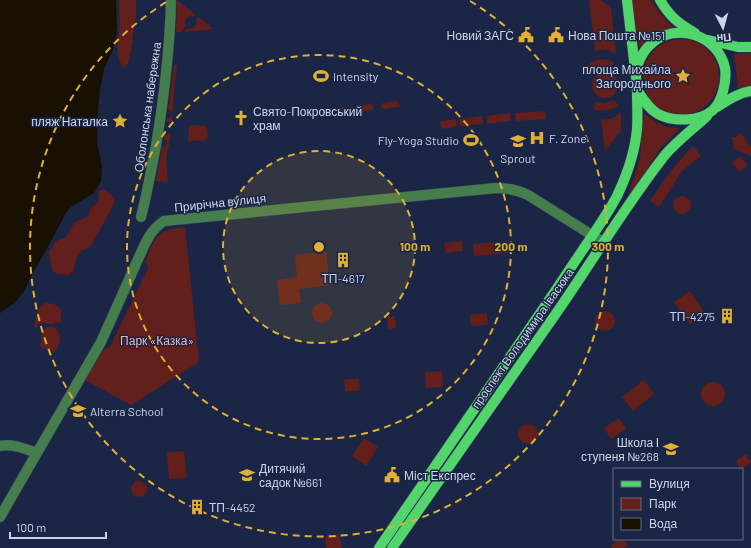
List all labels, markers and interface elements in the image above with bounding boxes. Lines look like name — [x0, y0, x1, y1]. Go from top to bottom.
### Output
north arrow — [703, 8, 743, 48]
public building icon: Новий ЗАГС — [517, 26, 535, 44]
public building icon: Нова Пошта №151 — [547, 26, 565, 44]
place label: Новий ЗАГС — [447, 28, 514, 42]
place label: Нова Пошта №151 — [568, 28, 665, 42]
text: Пн — [716, 31, 732, 46]
street label: Оболонська набережна — [131, 41, 164, 173]
place label: площа Михайла Загороднього — [582, 62, 671, 91]
sports icon: Intensity — [312, 67, 330, 85]
place icon: площа Михайла Загороднього — [674, 67, 692, 85]
place label: Intensity — [333, 69, 379, 83]
place label: Свято-Покровський храм — [253, 104, 362, 133]
church icon: Свято-Покровський храм — [232, 109, 250, 127]
place icon: пляж Наталка — [111, 112, 129, 130]
place label: пляж Наталка — [31, 114, 108, 128]
hospital icon: F. Zone — [528, 129, 546, 147]
sports icon: Fly-Yoga Studio — [462, 131, 480, 149]
place label: F. Zone — [549, 131, 587, 145]
school or university icon: Sprout — [509, 132, 527, 150]
place label: Fly-Yoga Studio — [378, 133, 459, 147]
place label: Sprout — [500, 151, 536, 165]
street label: Прирічна вулиця — [173, 190, 267, 215]
text: 100 m — [400, 239, 430, 253]
text: 200 m — [495, 239, 527, 253]
text: 300 m — [592, 239, 624, 253]
centre of rings — [312, 240, 326, 254]
building icon: ТП-4617 — [334, 251, 352, 269]
street label: проспект Володимира Івасюка — [468, 265, 577, 411]
place label: ТП-4617 — [321, 271, 365, 285]
building icon: ТП-4275 — [718, 307, 736, 325]
place label: ТП-4275 — [669, 309, 715, 323]
park label: Парк «Казка» — [120, 333, 194, 348]
school or university icon: Alterra School — [69, 402, 87, 420]
place label: Alterra School — [90, 404, 163, 418]
place label: Школа І ступеня №268 — [581, 435, 659, 464]
school or university icon: Школа І ступеня №268 — [662, 440, 680, 458]
place label: Дитячий садок №661 — [259, 461, 322, 490]
school or university icon: Дитячий садок №661 — [238, 466, 256, 484]
public building icon: Міст Експрес — [383, 466, 401, 484]
place label: Міст Експрес — [404, 468, 476, 483]
legend — [613, 468, 743, 540]
text: Вулиця — [649, 476, 690, 491]
text: Парк — [649, 496, 677, 511]
building icon: ТП-4452 — [188, 498, 206, 516]
place label: ТП-4452 — [209, 500, 256, 514]
scale bar — [10, 514, 106, 540]
text: Вода — [649, 516, 677, 531]
text: 100 m — [16, 520, 46, 534]

